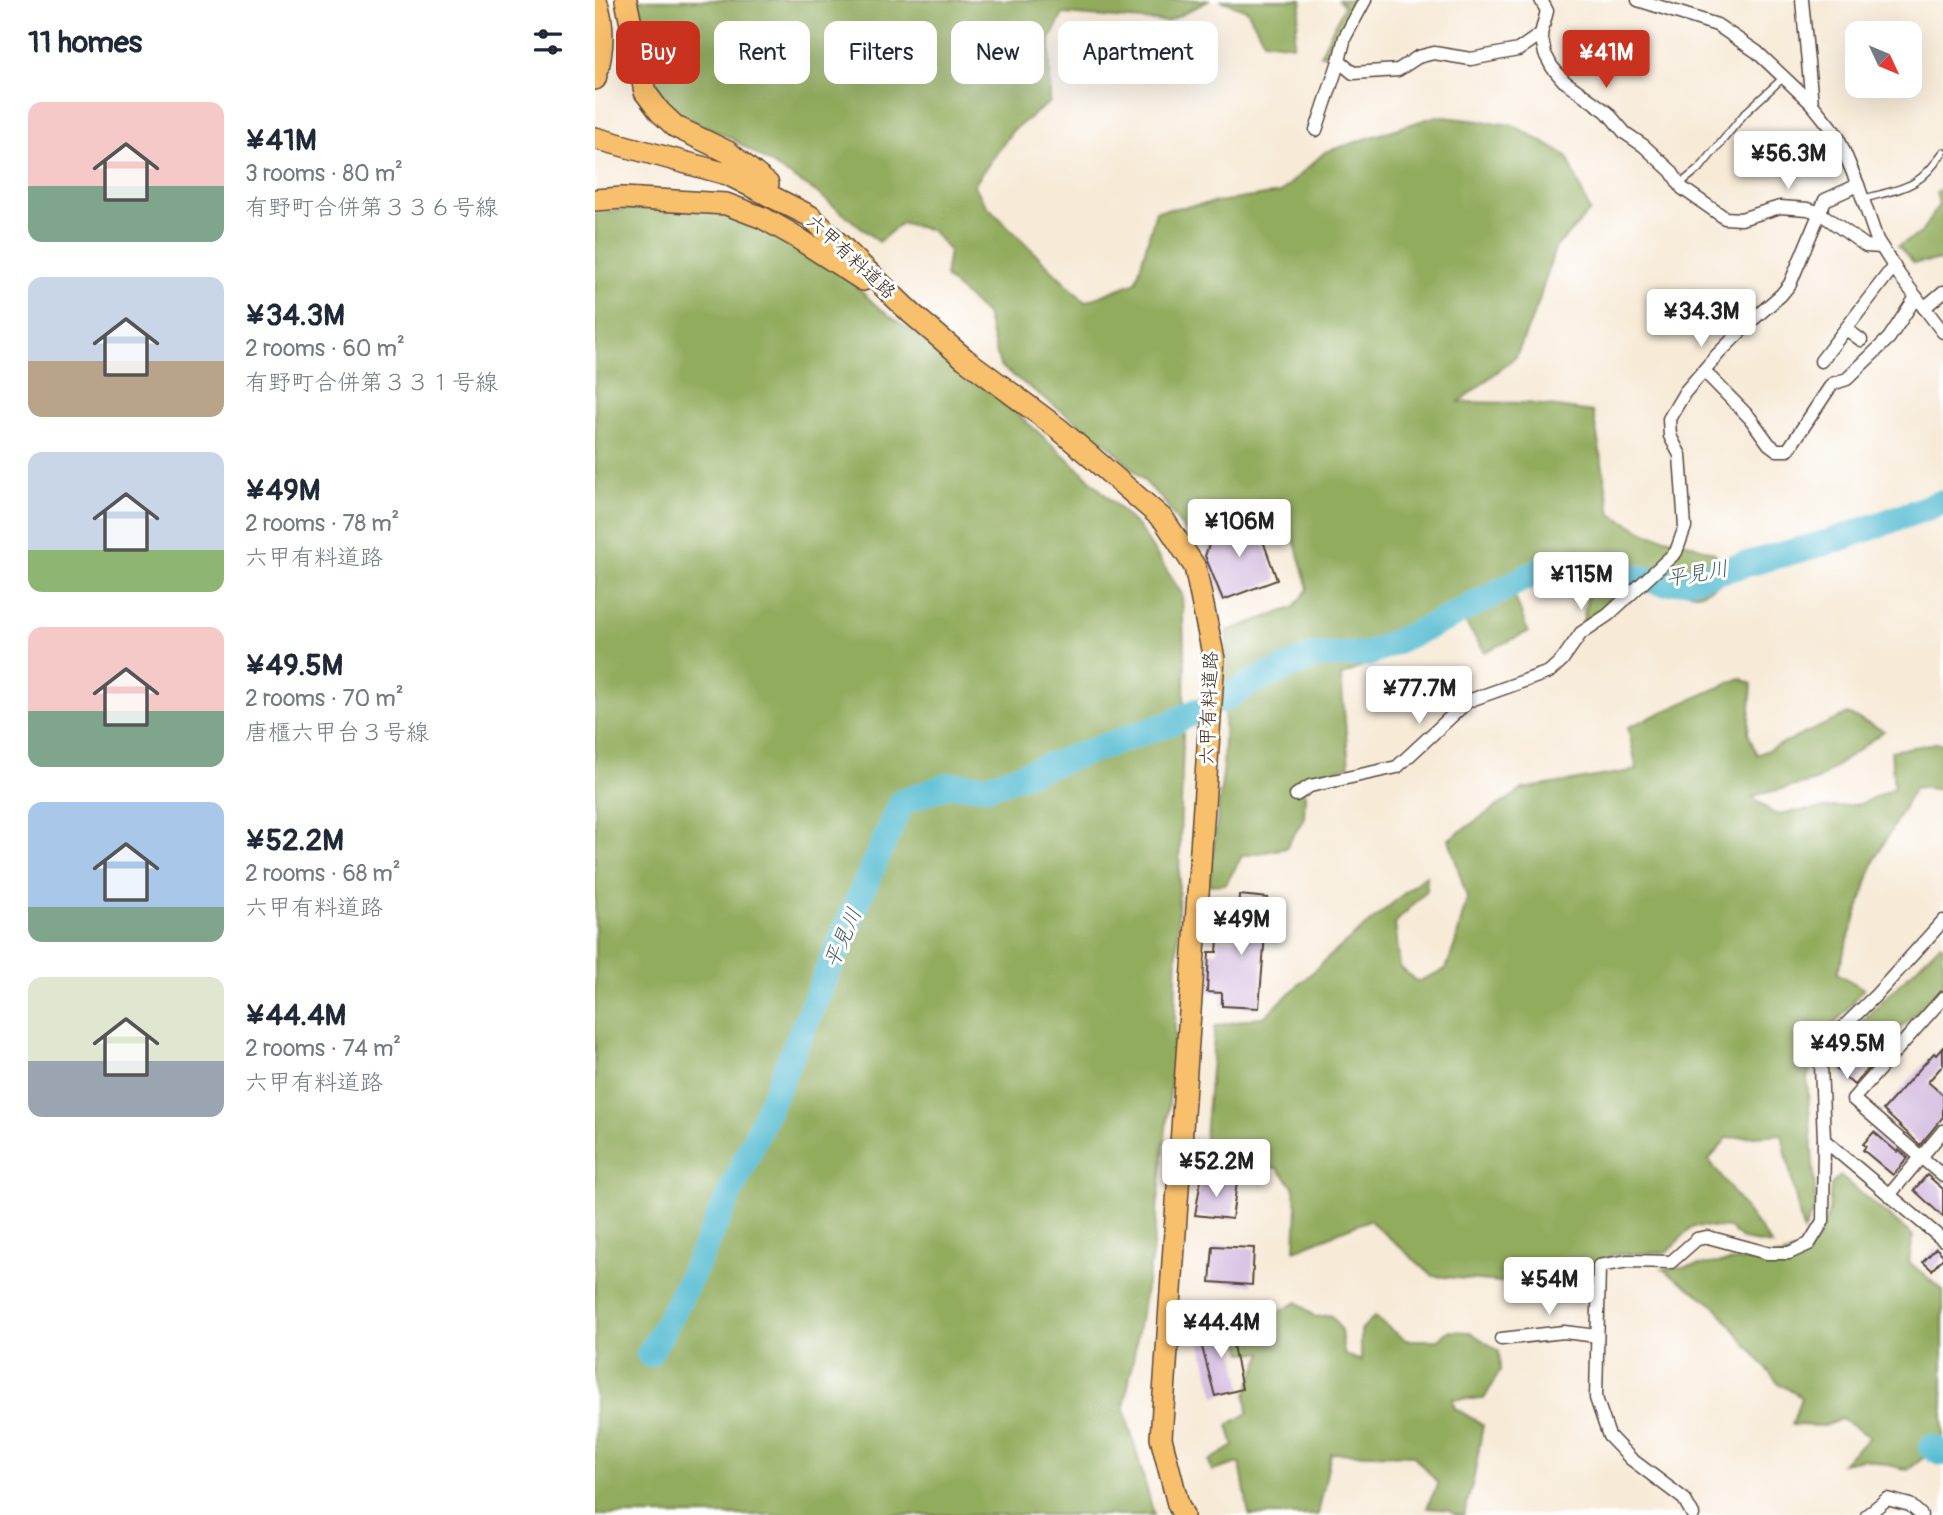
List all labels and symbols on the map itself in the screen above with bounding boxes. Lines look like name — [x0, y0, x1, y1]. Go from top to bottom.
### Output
north arrow — [1845, 21, 1921, 98]
pin: ¥41M — [1565, 31, 1647, 90]
pin: ¥56.3M — [1731, 132, 1845, 191]
street label: 六甲有料道路 — [801, 209, 901, 305]
pin: ¥34.3M — [1644, 290, 1758, 349]
pin: ¥106M — [1190, 500, 1288, 559]
pin: ¥115M — [1532, 552, 1630, 612]
water label: 平見川 — [1664, 555, 1730, 593]
street label: 六甲有料道路 — [1195, 651, 1223, 765]
pin: ¥77.7M — [1362, 666, 1476, 726]
pin: ¥49M — [1200, 898, 1282, 957]
water label: 平見川 — [818, 904, 868, 972]
pin: ¥49.5M — [1790, 1021, 1904, 1081]
pin: ¥52.2M — [1159, 1140, 1273, 1199]
pin: ¥54M — [1508, 1258, 1590, 1317]
pin: ¥44.4M — [1164, 1300, 1278, 1360]

